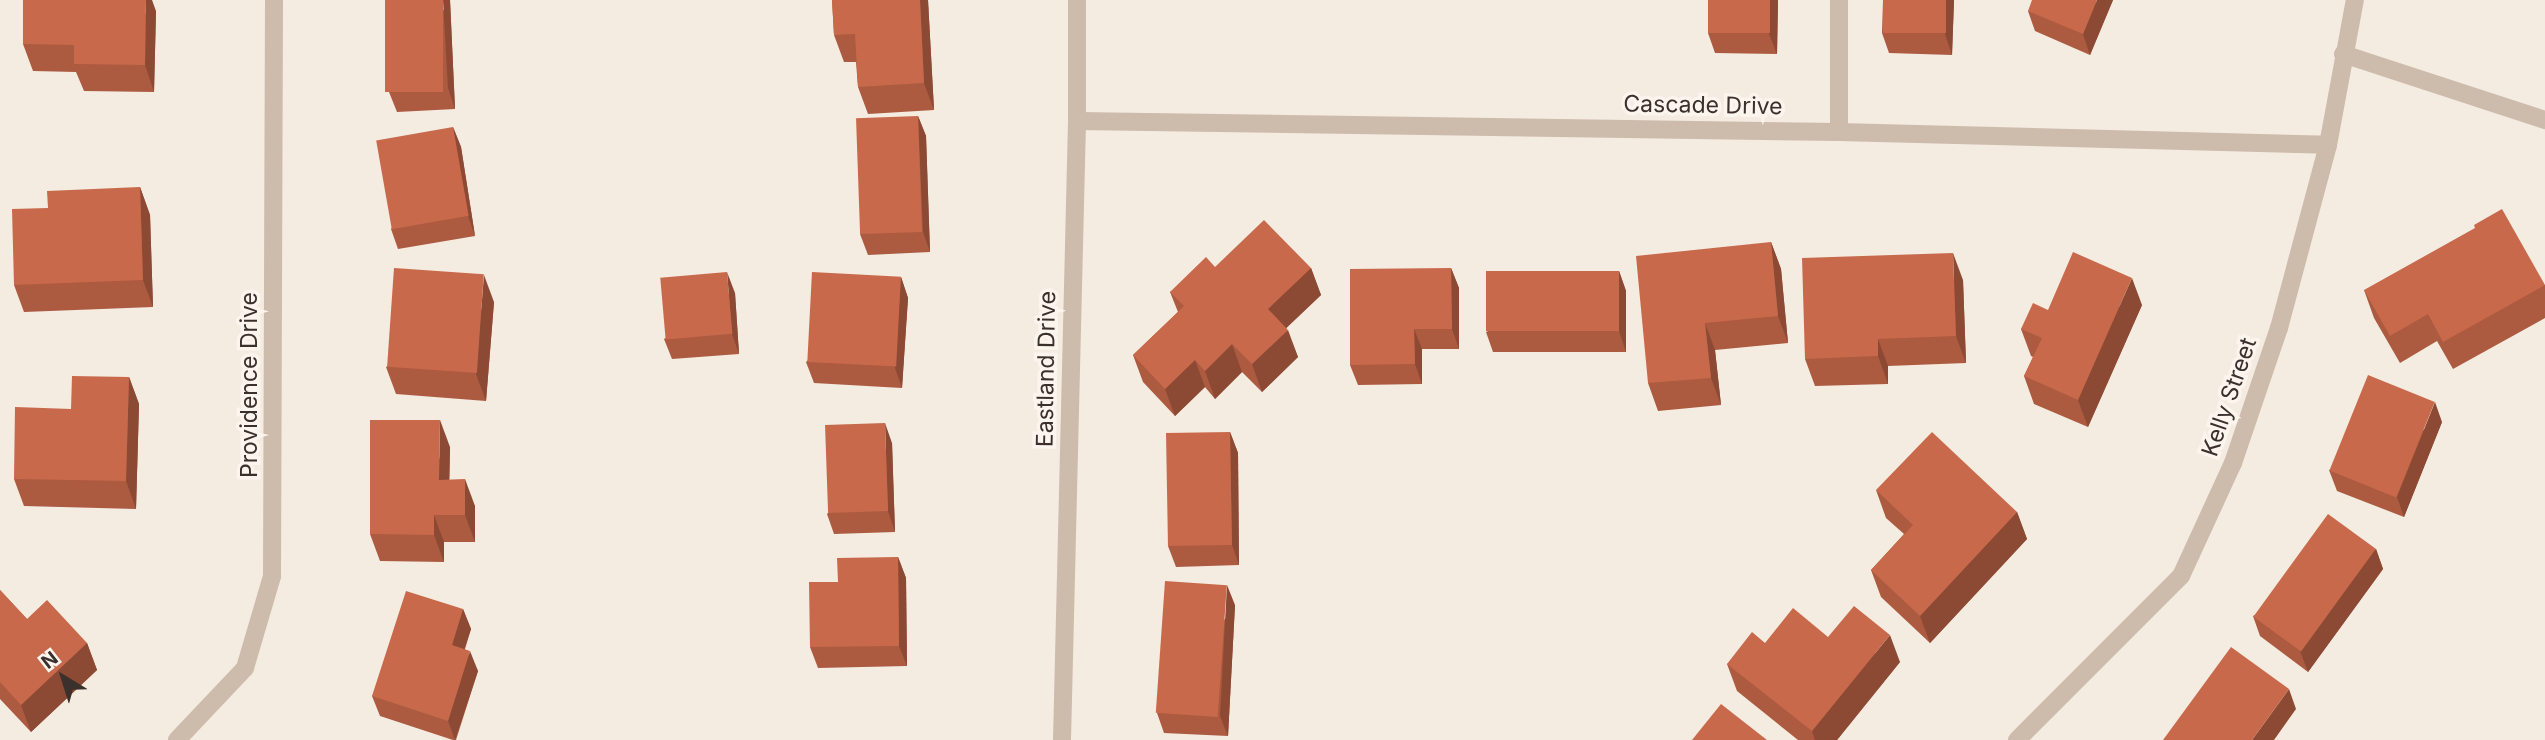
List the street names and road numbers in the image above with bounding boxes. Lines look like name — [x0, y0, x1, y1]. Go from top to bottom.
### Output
street label: Cascade Drive — [1623, 90, 1783, 120]
street label: Eastland Drive — [1031, 291, 1061, 447]
street label: Providence Drive — [235, 292, 263, 478]
street label: Kelly Street — [2196, 334, 2262, 460]

